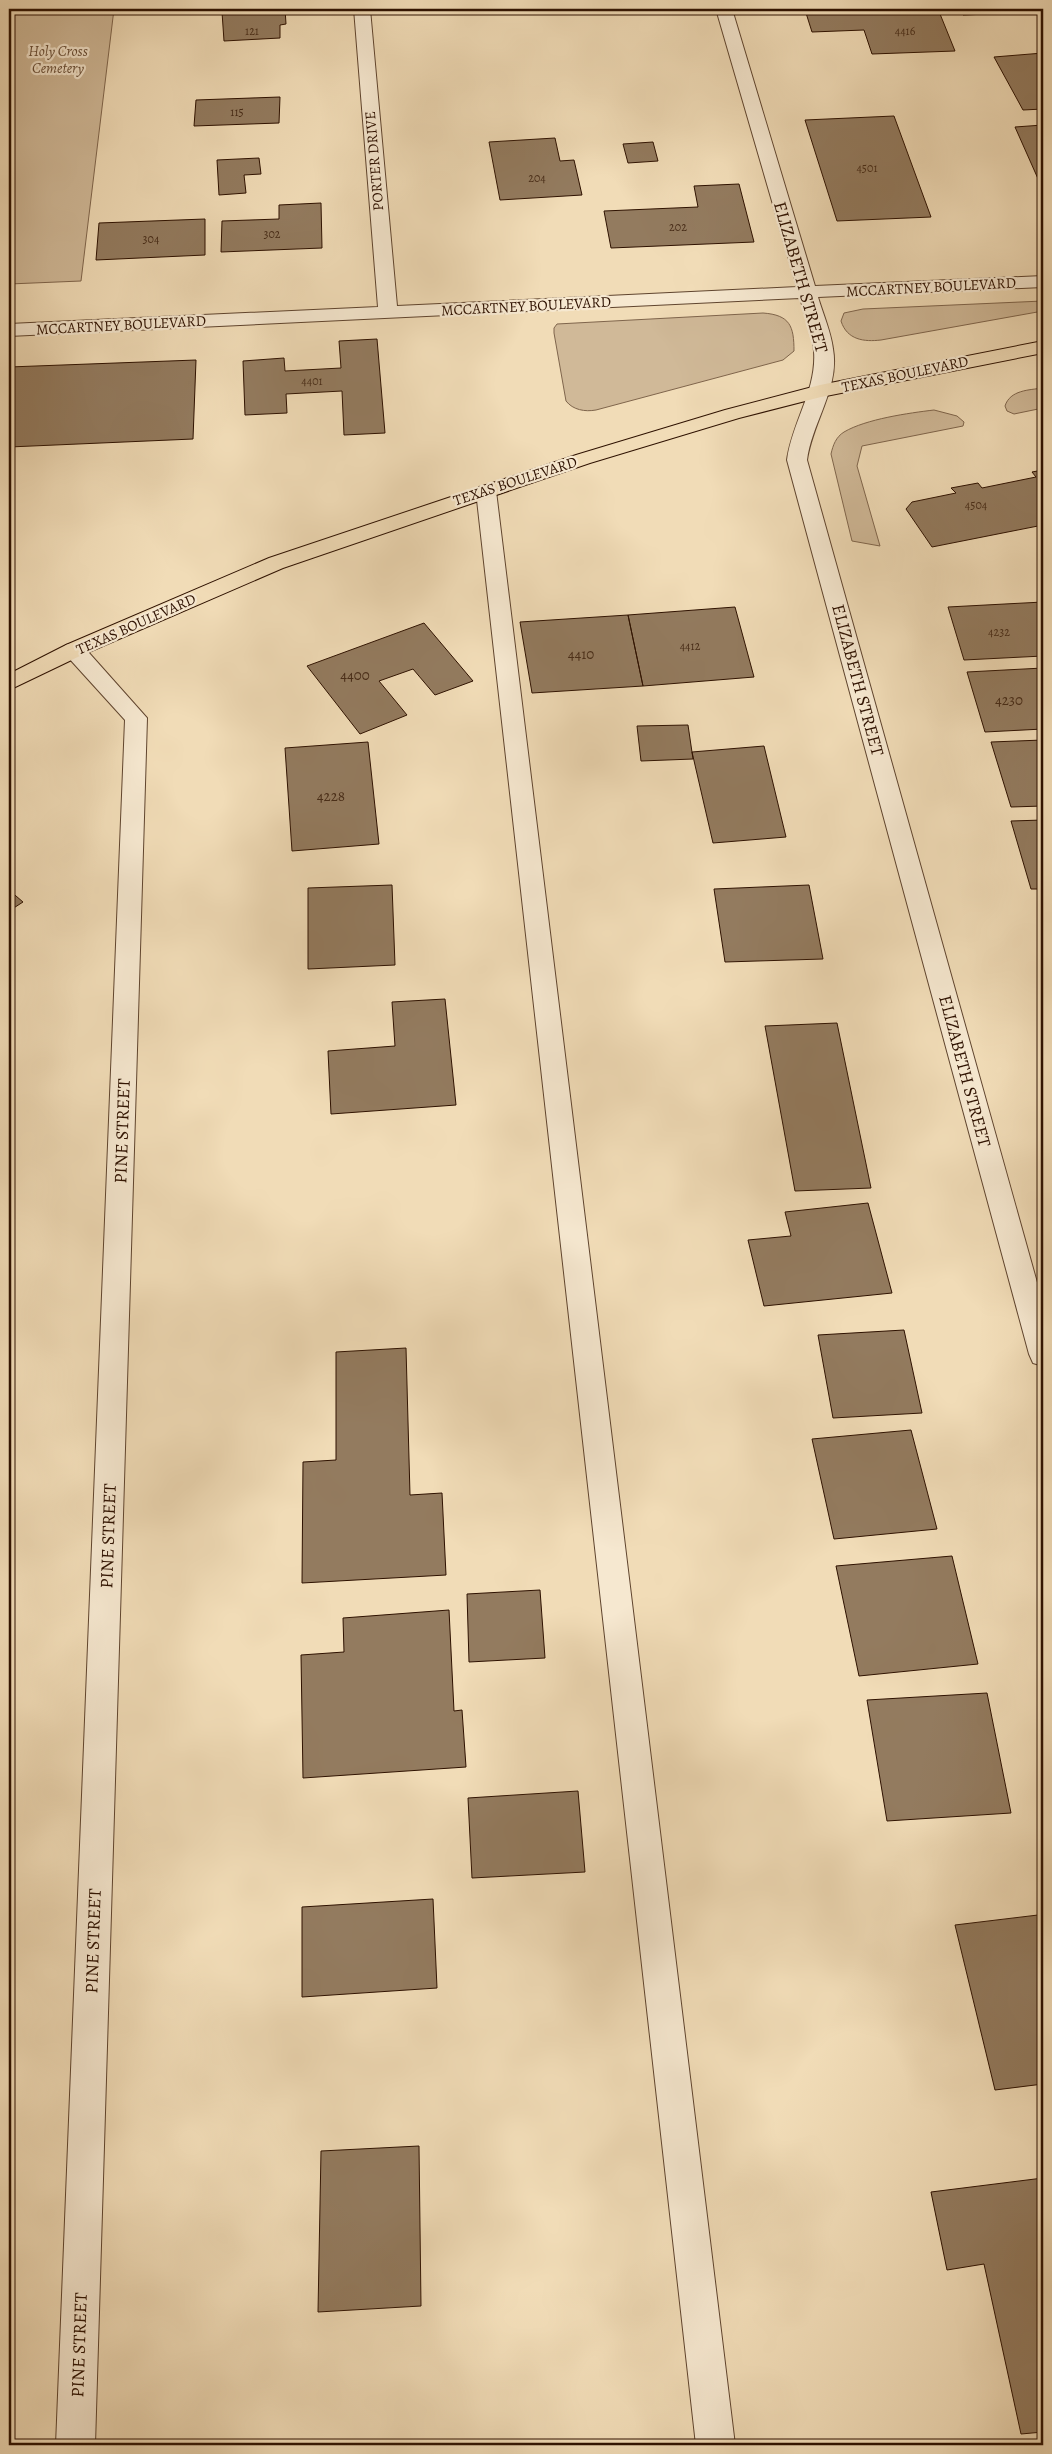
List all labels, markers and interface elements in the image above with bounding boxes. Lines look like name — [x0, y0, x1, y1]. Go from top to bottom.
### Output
house number: 121 — [245, 23, 259, 39]
house number: 4416 — [895, 23, 916, 39]
park label: Holy Cross Cemetery — [28, 41, 88, 78]
house number: 115 — [230, 104, 244, 120]
street label: PORTER DRIVE — [360, 110, 388, 212]
house number: 4501 — [856, 160, 878, 176]
house number: 204 — [528, 170, 546, 186]
street label: ELIZABETH STREET — [768, 198, 834, 356]
house number: 202 — [669, 219, 687, 235]
house number: 302 — [263, 226, 281, 242]
house number: 304 — [143, 231, 160, 247]
street label: MCCARTNEY BOULEVARD — [845, 273, 1017, 301]
street label: MCCARTNEY BOULEVARD — [440, 292, 612, 320]
street label: MCCARTNEY BOULEVARD — [35, 311, 207, 339]
street label: TEXAS BOULEVARD — [840, 351, 970, 397]
house number: 4401 — [301, 373, 323, 389]
street label: TEXAS BOULEVARD — [451, 452, 579, 510]
house number: 4504 — [965, 497, 988, 513]
street label: TEXAS BOULEVARD — [73, 589, 199, 659]
street label: ELIZABETH STREET — [826, 601, 890, 759]
house number: 4232 — [988, 624, 1010, 640]
house number: 4412 — [680, 638, 701, 654]
house number: 4410 — [568, 644, 594, 664]
house number: 4400 — [340, 665, 370, 685]
house number: 4230 — [995, 690, 1023, 710]
house number: 4228 — [317, 786, 345, 806]
street label: ELIZABETH STREET — [933, 992, 997, 1150]
street label: PINE STREET — [108, 1078, 136, 1184]
street label: PINE STREET — [94, 1483, 122, 1589]
street label: PINE STREET — [79, 1888, 107, 1994]
street label: PINE STREET — [65, 2292, 93, 2398]

